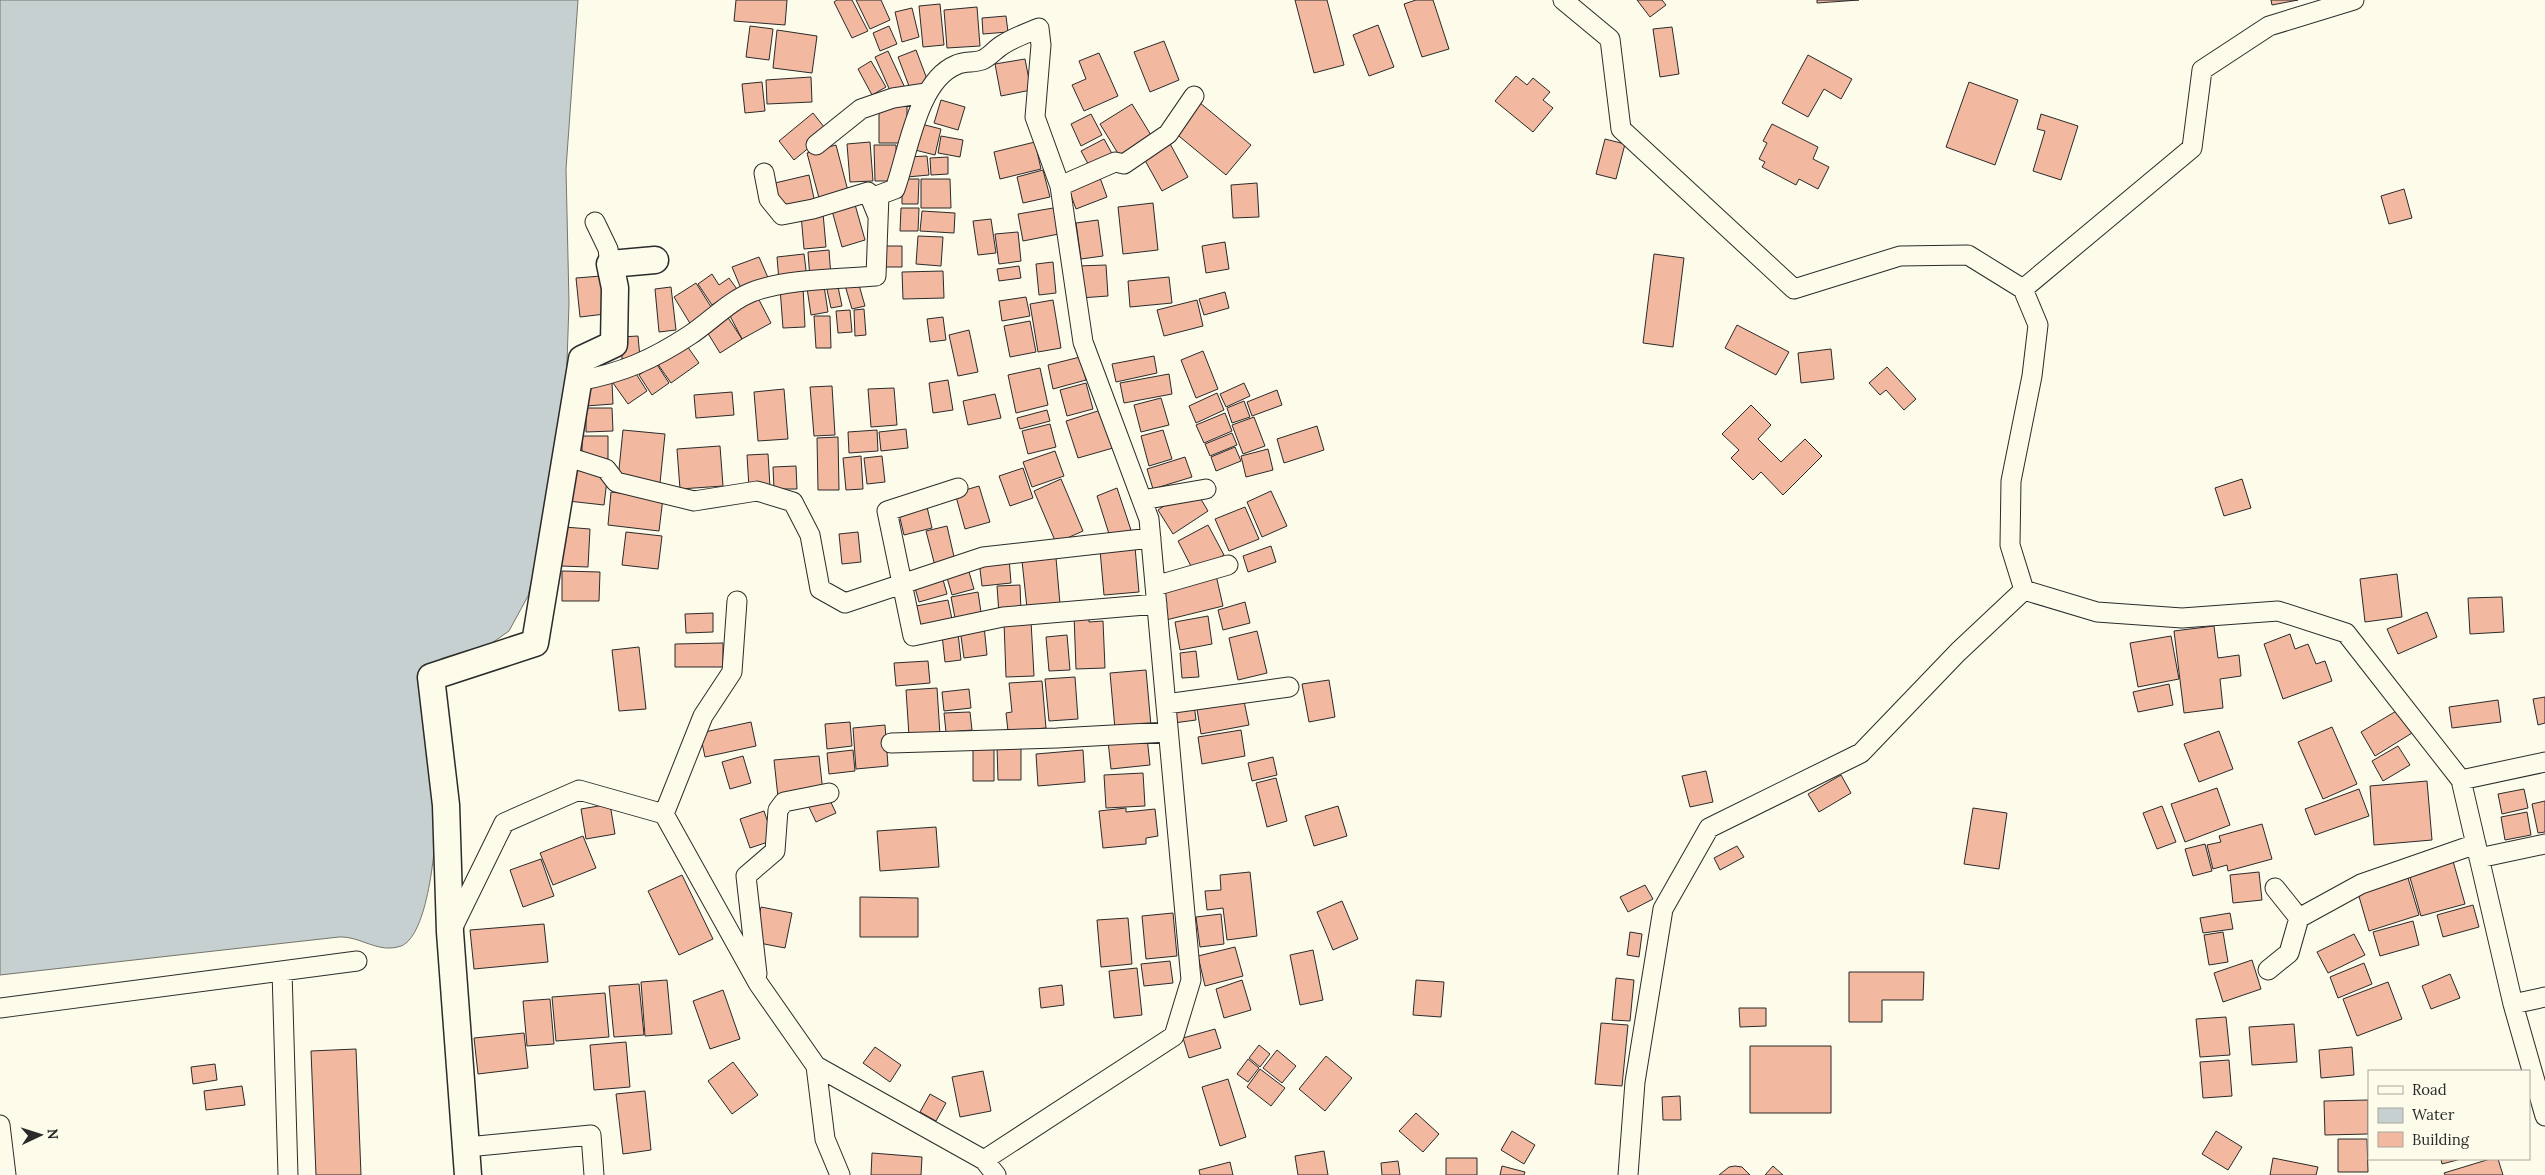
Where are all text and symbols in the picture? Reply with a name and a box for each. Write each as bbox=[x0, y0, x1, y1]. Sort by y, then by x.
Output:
legend bbox=[2368, 1070, 2530, 1160]
text: Road bbox=[2412, 1080, 2447, 1099]
text: Water bbox=[2412, 1105, 2455, 1124]
north arrow bbox=[15, 1110, 65, 1160]
text: N bbox=[44, 1128, 62, 1140]
text: Building bbox=[2412, 1130, 2470, 1149]

